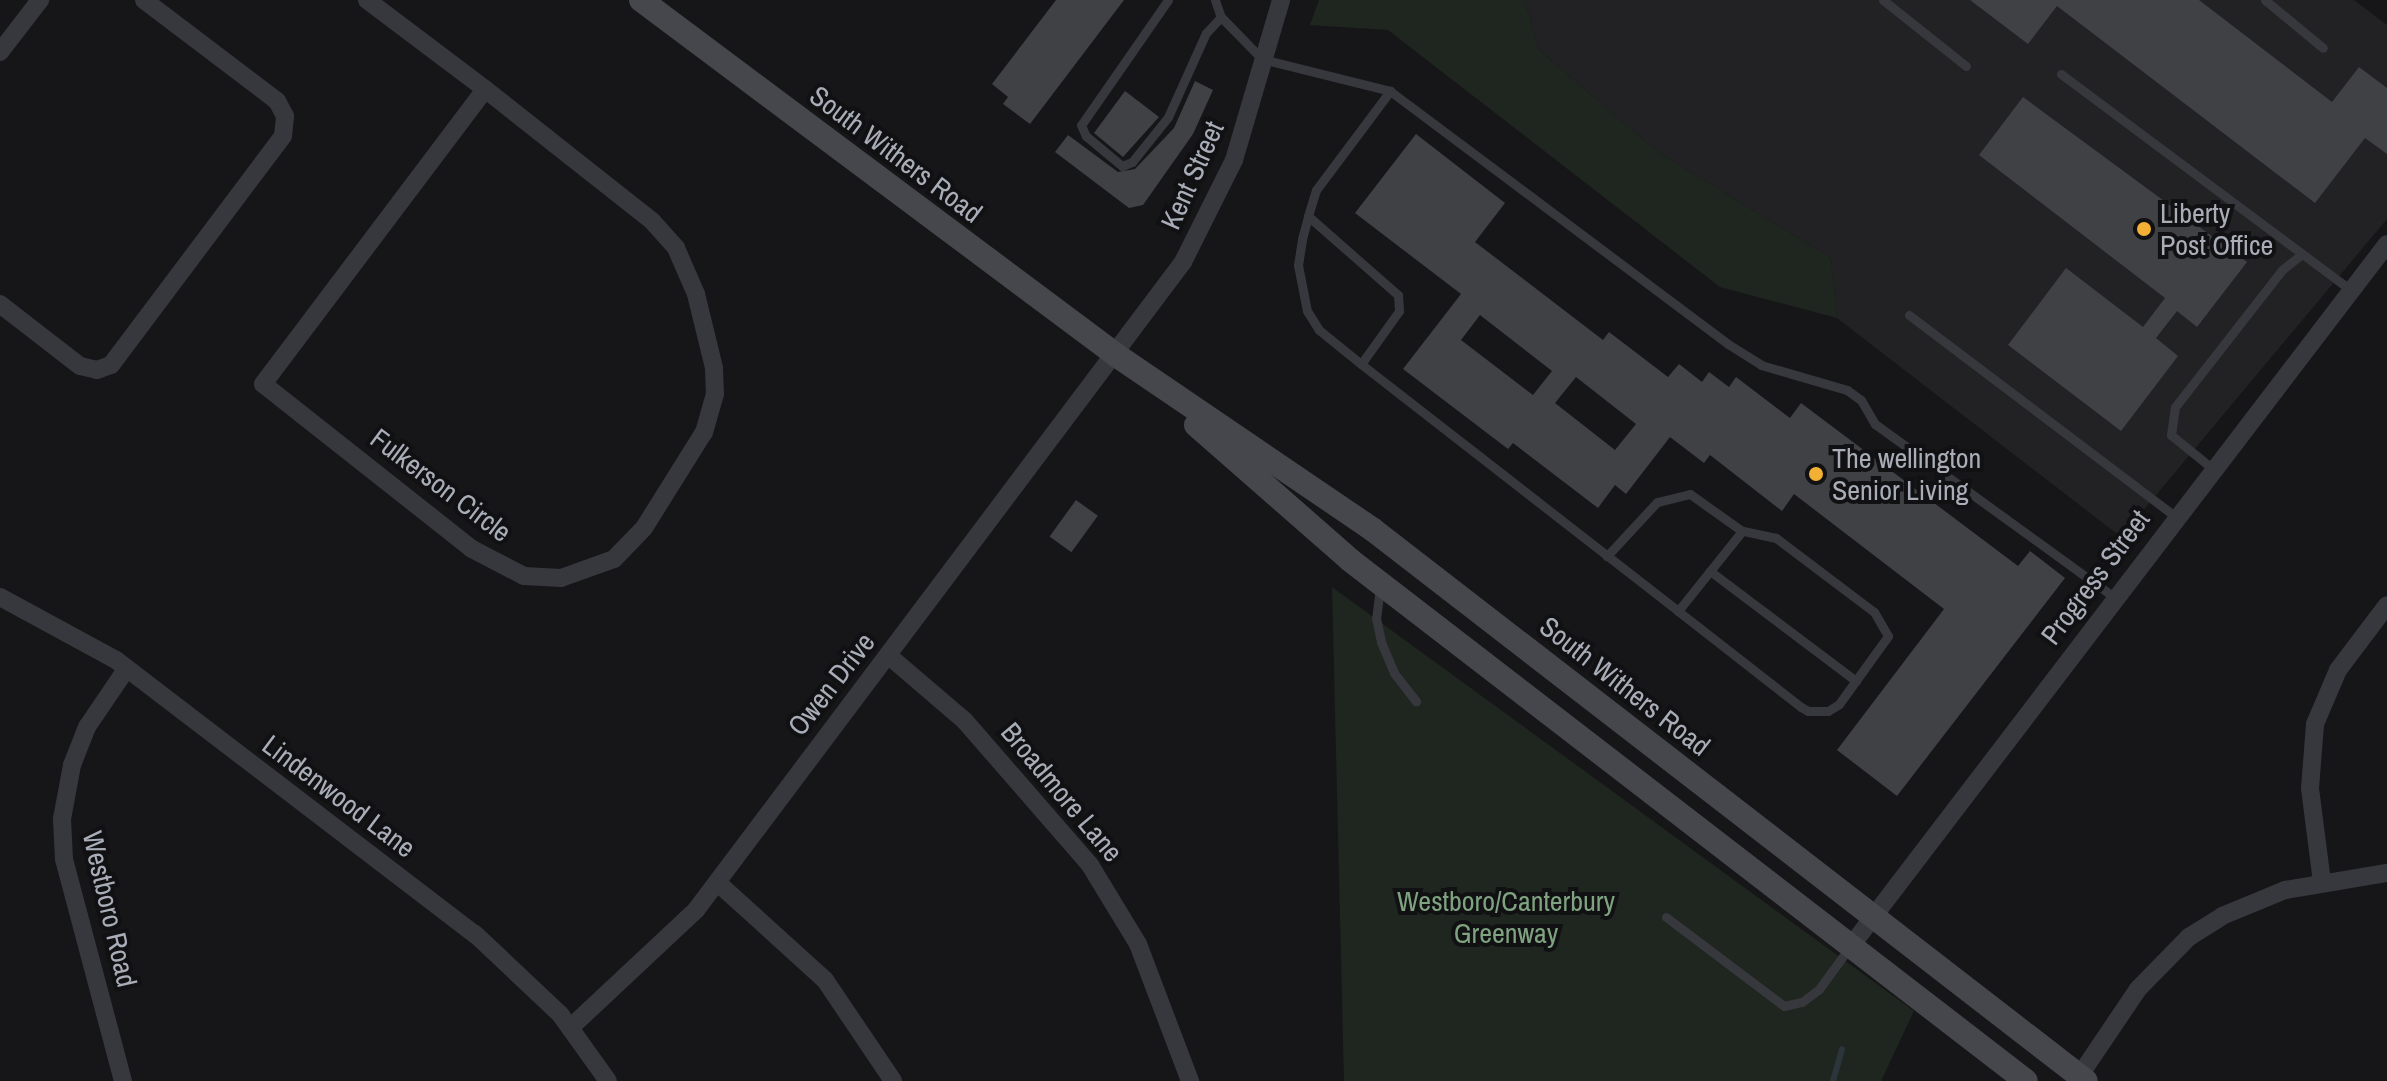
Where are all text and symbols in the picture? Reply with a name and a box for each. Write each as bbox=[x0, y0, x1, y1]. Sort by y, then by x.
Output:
street label: South Withers Road bbox=[803, 78, 989, 230]
street label: Kent Street bbox=[1153, 116, 1231, 234]
place label: Liberty Post Office bbox=[2160, 196, 2273, 262]
marker: Liberty Post Office bbox=[2135, 220, 2153, 238]
street label: Fulkerson Circle bbox=[364, 421, 518, 549]
place label: The wellington Senior Living bbox=[1832, 441, 1981, 507]
marker: The wellington Senior Living bbox=[1807, 465, 1825, 483]
street label: Progress Street bbox=[2034, 503, 2156, 651]
street label: South Withers Road bbox=[1533, 609, 1717, 763]
street label: Owen Drive bbox=[780, 626, 882, 742]
street label: Broadmore Lane bbox=[994, 716, 1130, 868]
street label: Lindenwood Lane bbox=[256, 728, 422, 864]
street label: Westboro Road bbox=[76, 828, 144, 990]
park label: Westboro/Canterbury Greenway bbox=[1397, 884, 1615, 950]

